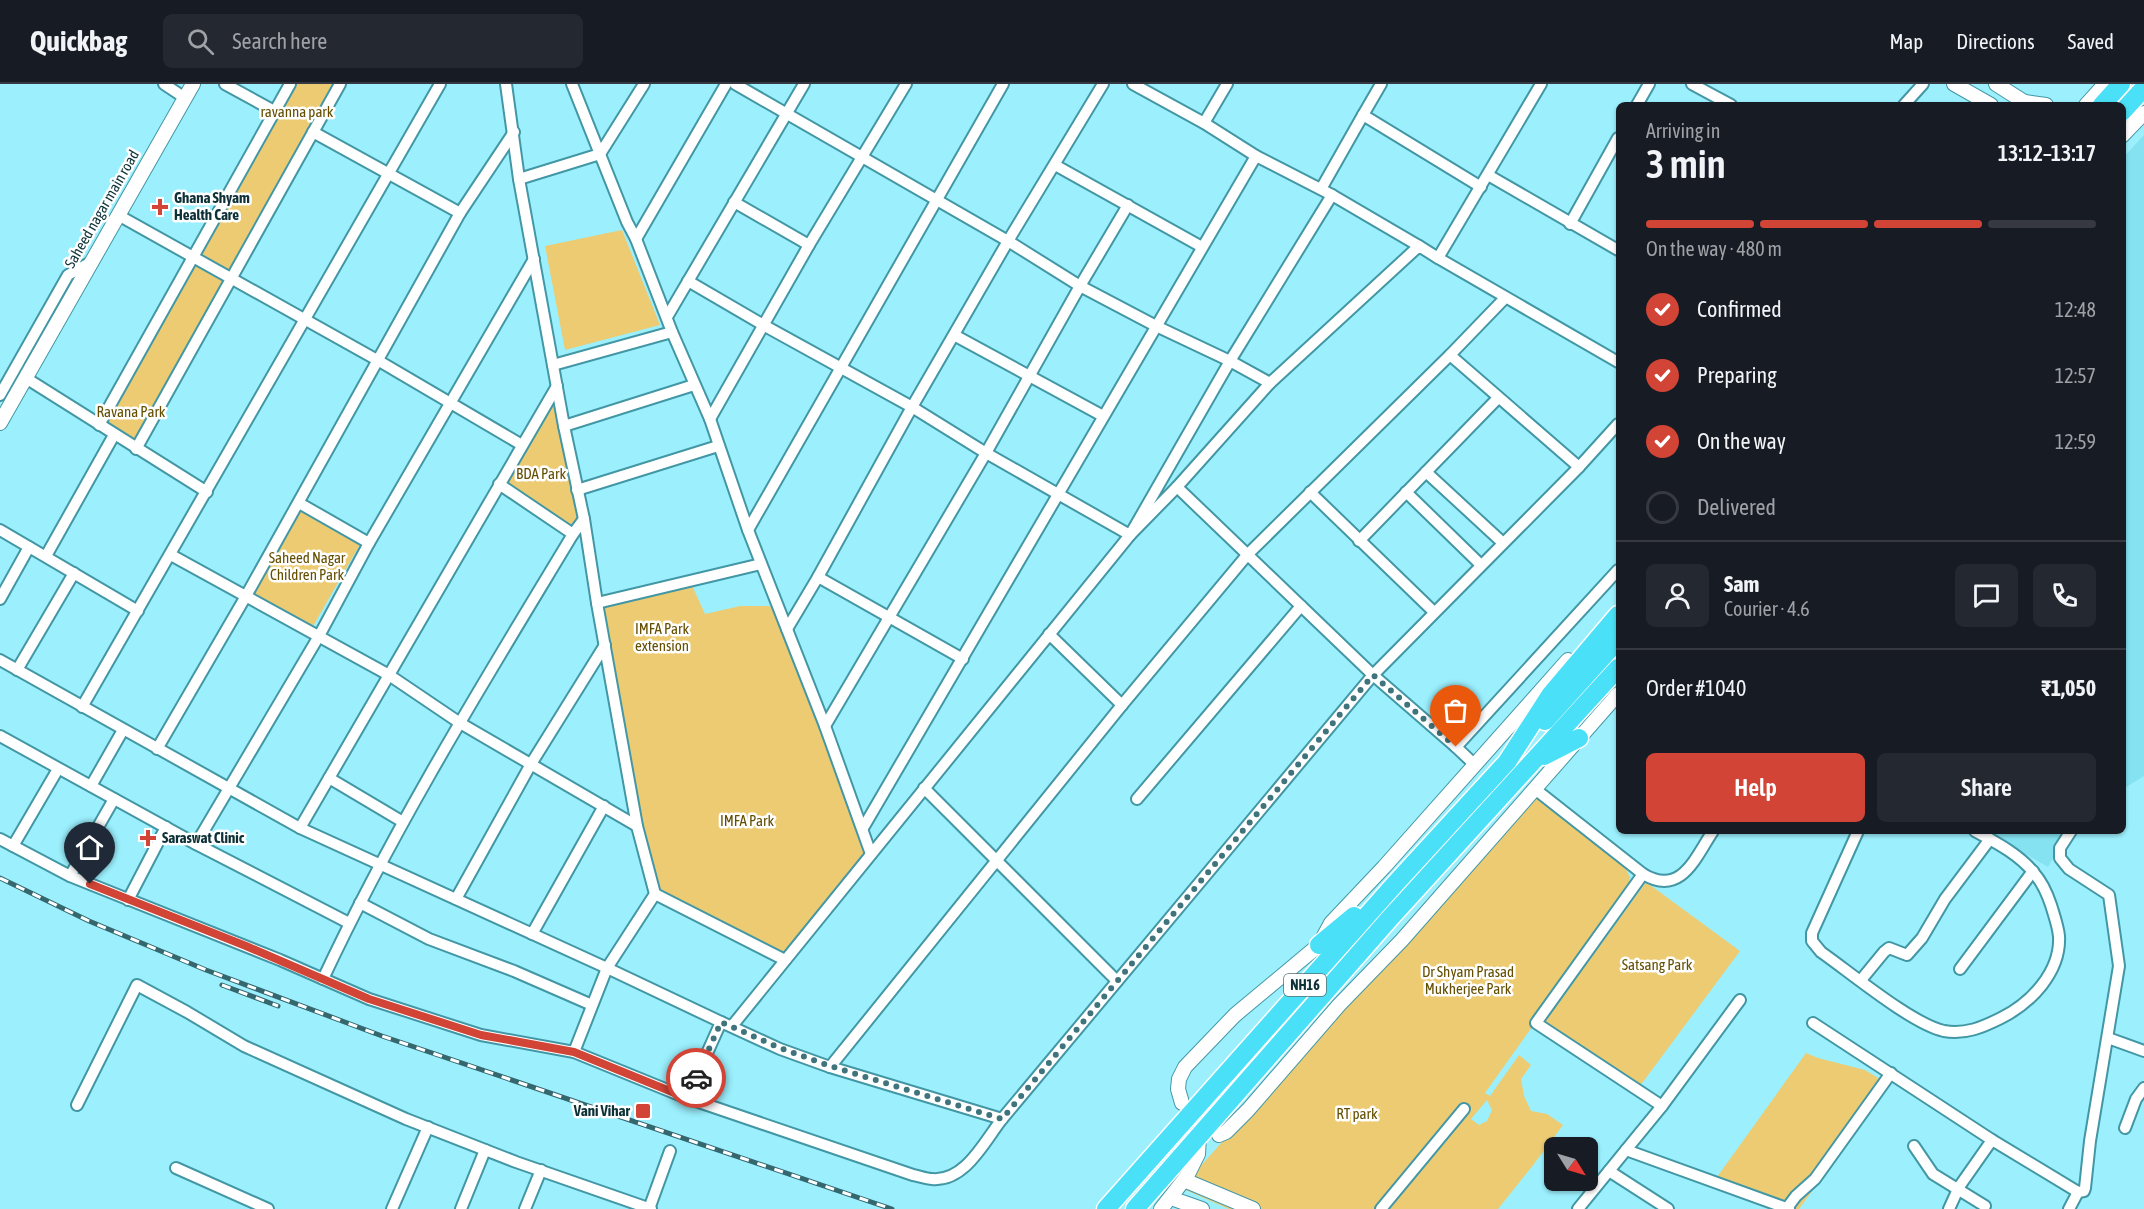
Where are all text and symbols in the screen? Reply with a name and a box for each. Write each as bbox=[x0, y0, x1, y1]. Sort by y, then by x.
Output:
search box bbox=[163, 14, 583, 68]
text: Quickbag bbox=[30, 25, 127, 57]
icon: search bbox=[184, 25, 217, 58]
text: Search here bbox=[232, 28, 327, 54]
text: Map bbox=[1889, 29, 1923, 53]
text: Directions bbox=[1956, 29, 2035, 53]
text: Saved bbox=[2068, 29, 2114, 53]
park label: ravanna park bbox=[261, 103, 334, 120]
text: Arriving in bbox=[1646, 119, 1720, 142]
text: 13:12–13:17 bbox=[1998, 140, 2096, 166]
text: 3 min bbox=[1646, 142, 1726, 186]
street label: Saheed nagar main road bbox=[61, 147, 142, 271]
place label: Ghana Shyam Health Care bbox=[174, 189, 250, 223]
marker: Ghana Shyam Health Care bbox=[151, 198, 169, 216]
text: On the way · 480 m bbox=[1646, 237, 1782, 260]
icon: check bbox=[1646, 293, 1679, 326]
text: Confirmed bbox=[1697, 296, 1782, 322]
text: 12:48 bbox=[2055, 298, 2096, 321]
icon: check bbox=[1646, 359, 1679, 392]
text: Preparing bbox=[1697, 362, 1777, 388]
text: 12:57 bbox=[2055, 364, 2096, 387]
park label: Ravana Park bbox=[97, 403, 166, 420]
icon: check bbox=[1646, 425, 1679, 458]
text: On the way bbox=[1697, 428, 1786, 454]
text: 12:59 bbox=[2055, 430, 2096, 453]
park label: BDA Park bbox=[516, 465, 566, 482]
text: Delivered bbox=[1697, 494, 1776, 520]
park label: Saheed Nagar Children Park bbox=[269, 549, 346, 583]
button: person bbox=[1646, 564, 1709, 627]
button: chat bbox=[1955, 564, 2018, 627]
button: phone bbox=[2033, 564, 2096, 627]
text: Sam bbox=[1724, 571, 1759, 597]
text: Courier · 4.6 bbox=[1724, 597, 1810, 620]
park label: IMFA Park extension bbox=[635, 620, 689, 654]
text: Order #1040 bbox=[1646, 675, 1746, 701]
text: ₹1,050 bbox=[2041, 675, 2096, 701]
pin bbox=[1430, 685, 1481, 747]
icon: bag bbox=[1439, 694, 1472, 727]
button: Help bbox=[1646, 753, 1865, 822]
button: Share bbox=[1877, 753, 2096, 822]
park label: IMFA Park bbox=[720, 812, 774, 829]
pin bbox=[64, 822, 115, 884]
marker: Saraswat Clinic bbox=[139, 829, 157, 847]
place label: Saraswat Clinic bbox=[162, 829, 245, 846]
icon: home bbox=[73, 831, 106, 864]
park label: Satsang Park bbox=[1622, 956, 1693, 973]
park label: Dr Shyam Prasad Mukherjee Park bbox=[1422, 963, 1514, 997]
road number: NH16 bbox=[1284, 974, 1326, 996]
courier bbox=[666, 1048, 726, 1108]
icon: car bbox=[680, 1062, 713, 1095]
place label: Vani Vihar bbox=[573, 1102, 631, 1119]
marker: Vani Vihar bbox=[634, 1102, 652, 1120]
park label: RT park bbox=[1336, 1105, 1378, 1122]
north arrow bbox=[1544, 1137, 1598, 1191]
map controls bbox=[1544, 1137, 1598, 1191]

